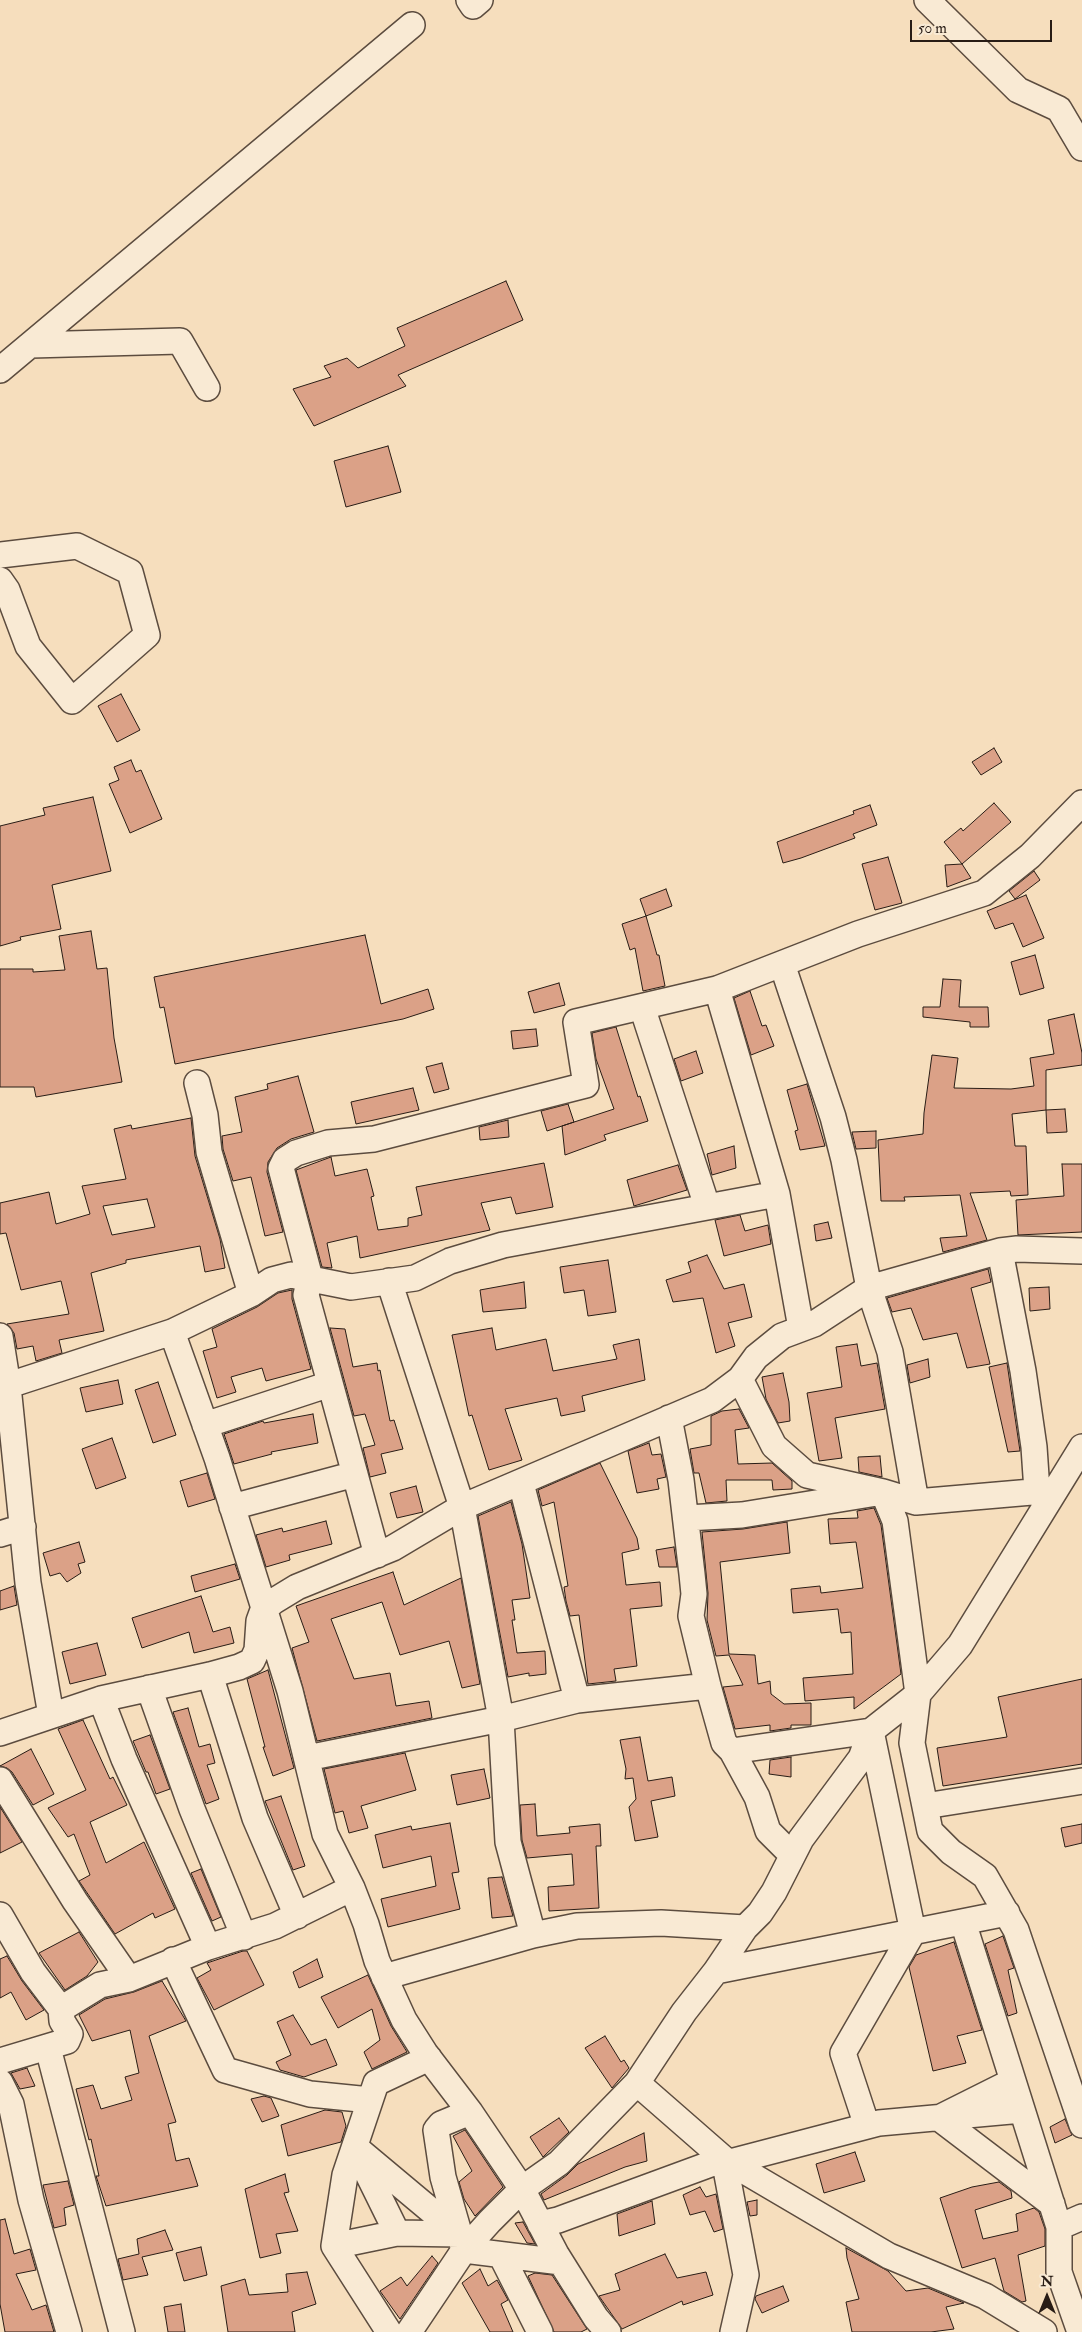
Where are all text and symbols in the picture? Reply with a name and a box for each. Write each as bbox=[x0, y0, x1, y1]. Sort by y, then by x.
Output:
scale bar bbox=[912, 10, 1054, 42]
text: 50 m bbox=[918, 19, 947, 38]
north arrow bbox=[1022, 2272, 1072, 2322]
text: N bbox=[1041, 2273, 1053, 2290]

